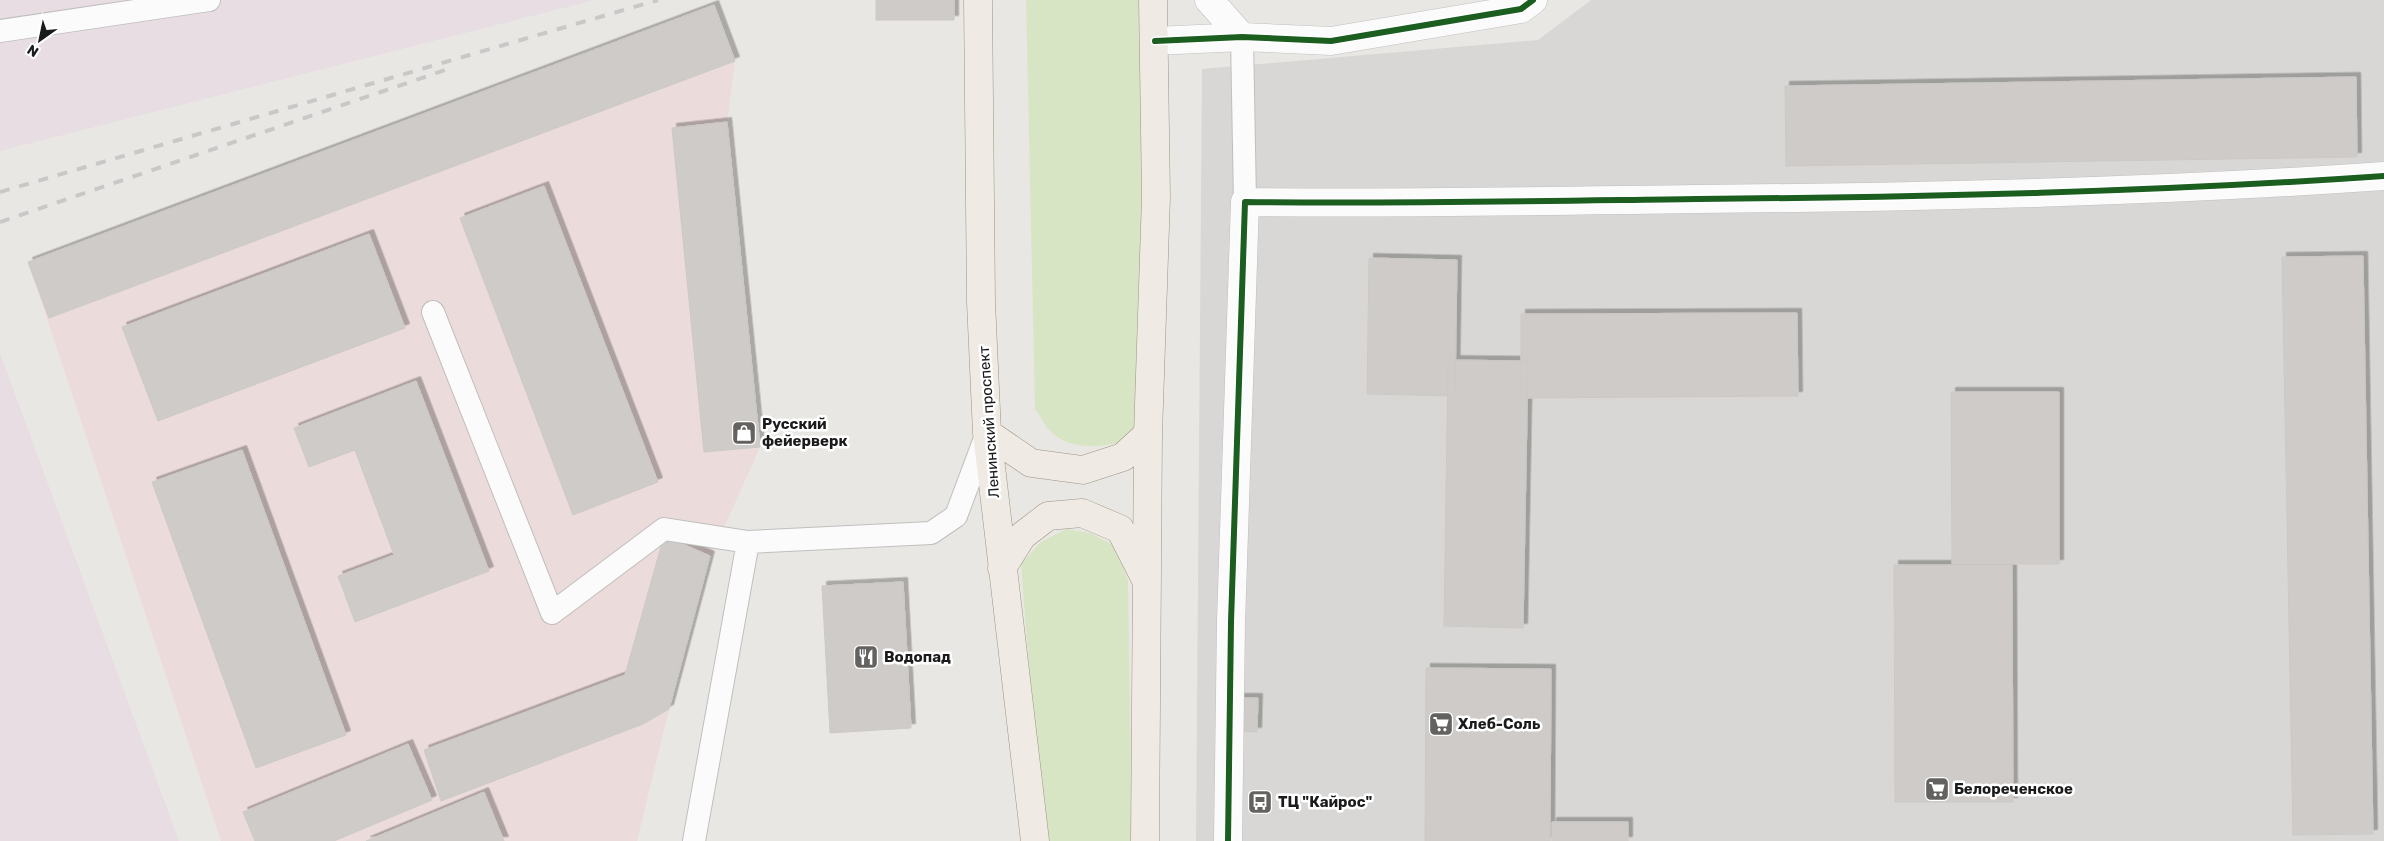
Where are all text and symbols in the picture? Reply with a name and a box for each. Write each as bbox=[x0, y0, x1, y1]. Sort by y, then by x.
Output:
north arrow bbox=[15, 15, 65, 65]
text: N bbox=[24, 41, 42, 60]
street label: Ленинский проспект bbox=[975, 345, 1003, 499]
place label: Русский фейерверк bbox=[762, 415, 848, 450]
shop icon: Русский фейерверк bbox=[731, 420, 757, 446]
restaurant icon: Водопад bbox=[853, 644, 879, 670]
place label: Водопад bbox=[884, 648, 951, 666]
supermarket icon: Хлеб-Соль bbox=[1428, 711, 1454, 737]
place label: Хлеб-Соль bbox=[1458, 715, 1541, 733]
supermarket icon: Белореченское bbox=[1924, 776, 1950, 802]
place label: Белореченское bbox=[1954, 780, 2073, 798]
bus stop icon: ТЦ "Кайрос" bbox=[1247, 789, 1273, 815]
place label: ТЦ "Кайрос" bbox=[1278, 793, 1373, 811]

